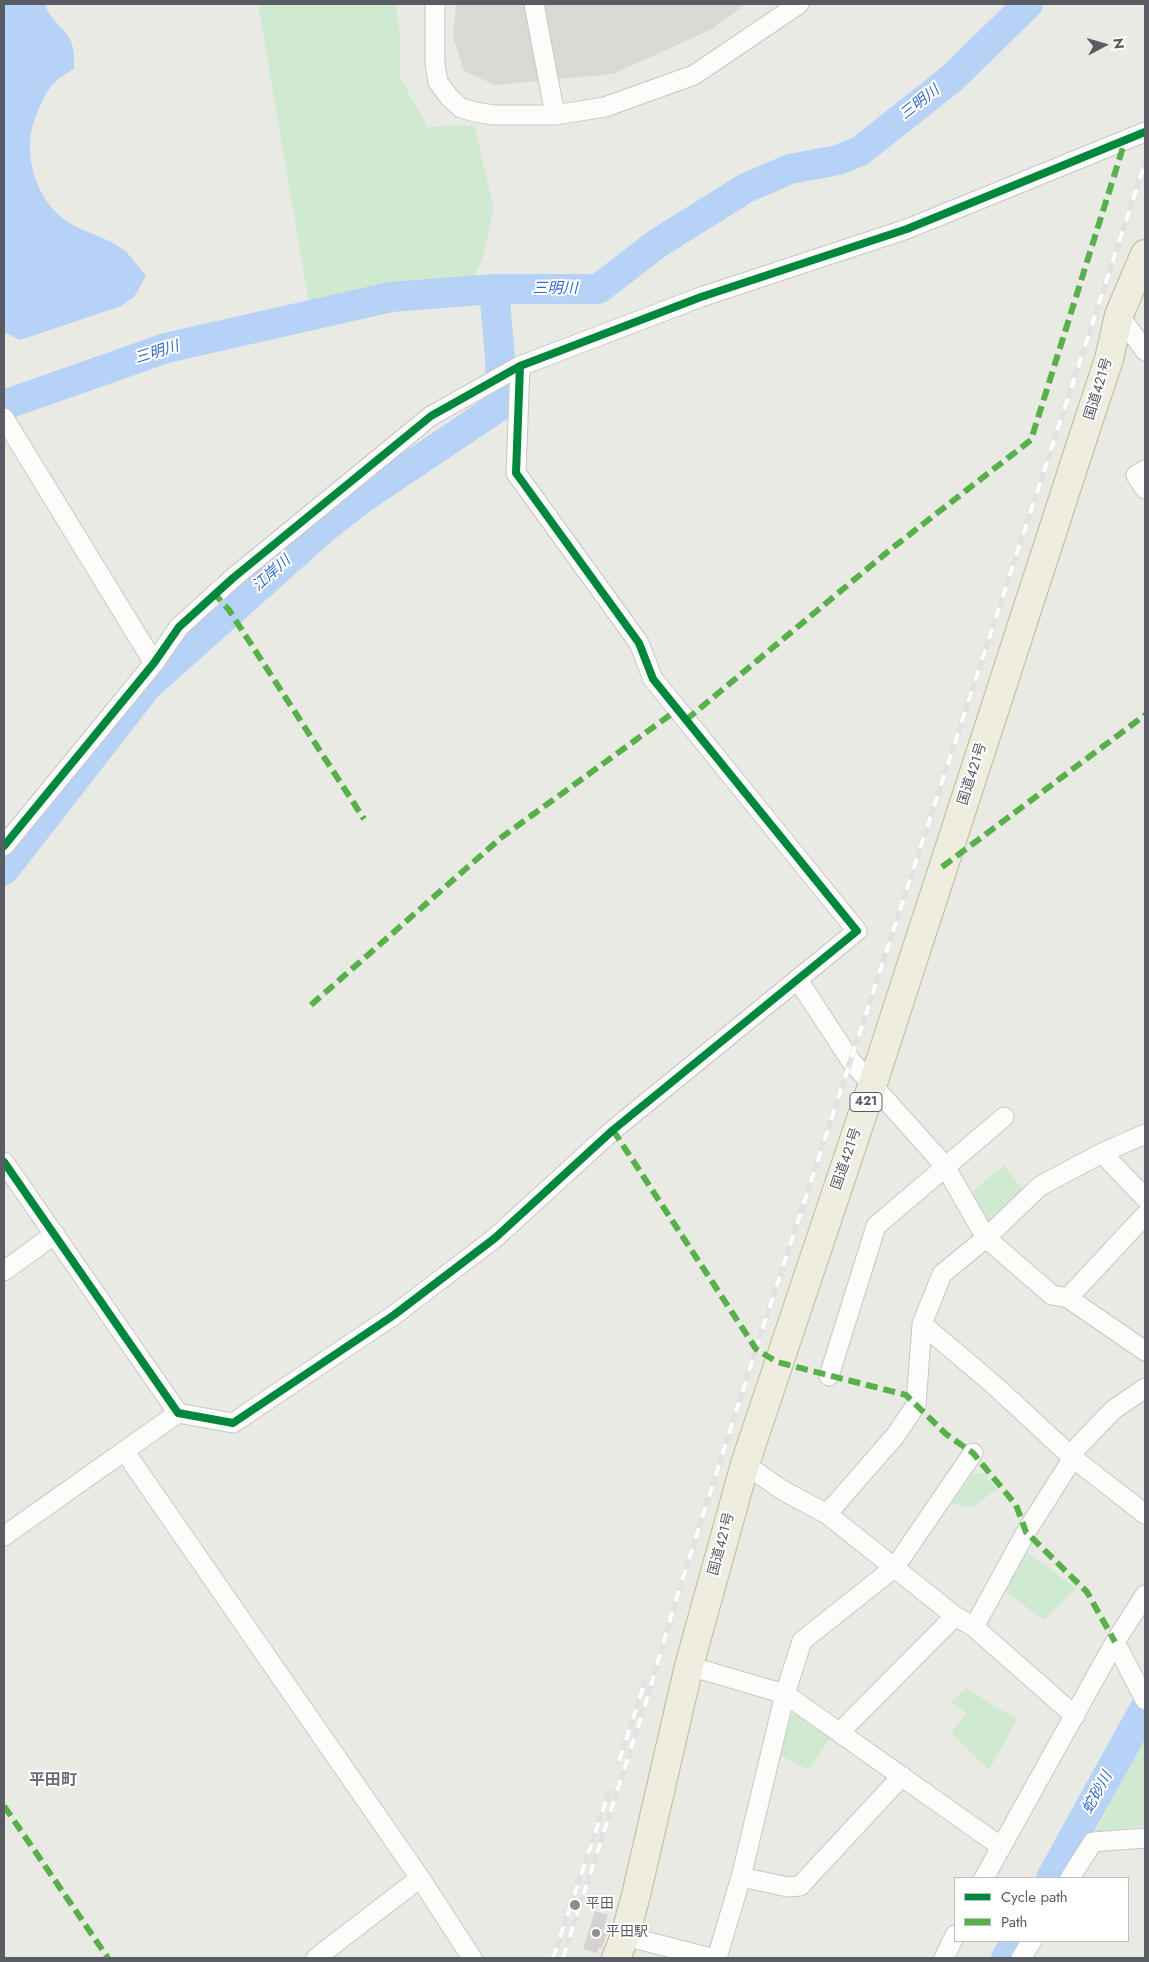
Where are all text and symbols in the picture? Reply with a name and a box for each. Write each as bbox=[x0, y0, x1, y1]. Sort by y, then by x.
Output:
north arrow bbox=[1079, 20, 1129, 70]
text: N bbox=[1108, 37, 1129, 50]
water label: 三明川 bbox=[897, 82, 943, 124]
water label: 三明川 bbox=[533, 280, 577, 298]
water label: 三明川 bbox=[133, 338, 181, 368]
street label: 国道421号 bbox=[1082, 356, 1116, 422]
water label: 江岸川 bbox=[249, 552, 295, 596]
street label: 国道421号 bbox=[955, 741, 991, 807]
road number: 421 bbox=[850, 1092, 882, 1112]
street label: 国道421号 bbox=[829, 1126, 865, 1192]
street label: 国道421号 bbox=[706, 1511, 738, 1577]
water label: 蛇砂川 bbox=[1079, 1769, 1117, 1817]
district label: 平田町 bbox=[29, 1771, 77, 1791]
legend bbox=[954, 1877, 1129, 1942]
text: Cycle path bbox=[1001, 1886, 1068, 1908]
place label: 平田 bbox=[586, 1897, 614, 1913]
marker: 平田 bbox=[568, 1898, 582, 1912]
text: Path bbox=[1001, 1911, 1027, 1933]
place label: 平田駅 bbox=[606, 1925, 648, 1941]
marker: 平田駅 bbox=[590, 1927, 602, 1939]

